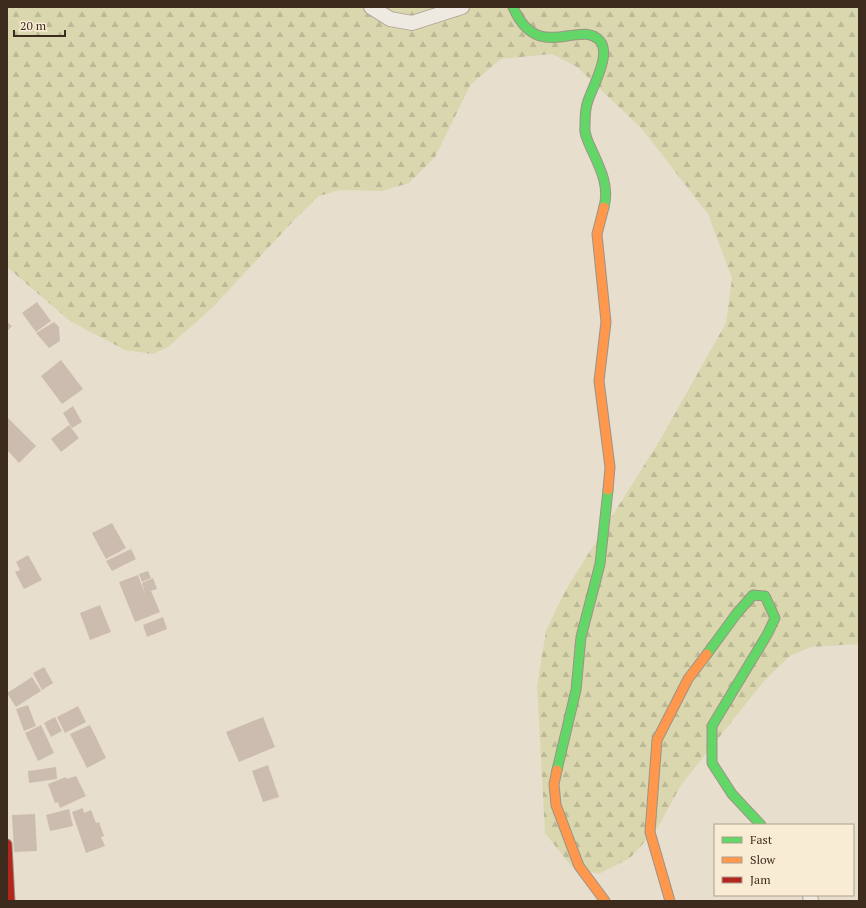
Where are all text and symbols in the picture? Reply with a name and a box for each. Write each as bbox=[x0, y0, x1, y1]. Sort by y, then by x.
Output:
scale bar bbox=[14, 12, 65, 38]
text: 20 m bbox=[20, 18, 47, 33]
legend bbox=[714, 824, 854, 896]
text: Fast bbox=[750, 832, 773, 847]
text: Slow bbox=[750, 852, 776, 867]
text: Jam bbox=[750, 872, 771, 887]

